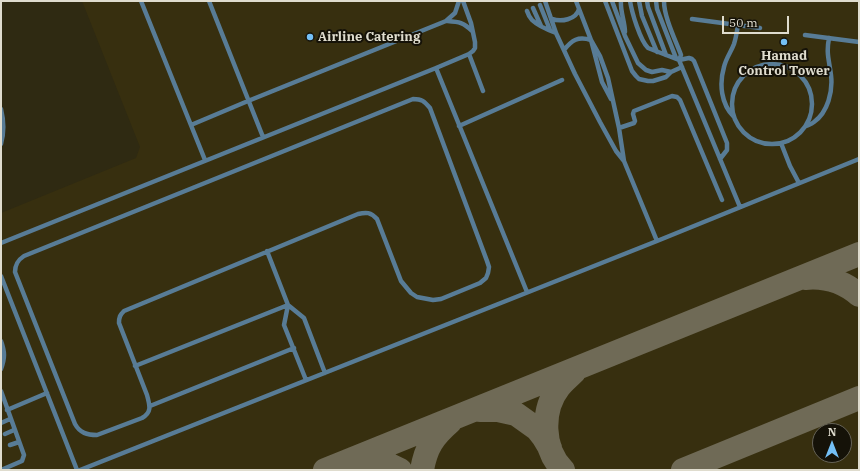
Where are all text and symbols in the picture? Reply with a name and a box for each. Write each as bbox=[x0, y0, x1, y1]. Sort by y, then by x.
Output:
scale bar bbox=[724, 8, 791, 34]
text: 50 m bbox=[729, 15, 758, 30]
place label: Airline Catering bbox=[318, 29, 420, 45]
marker: Airline Catering bbox=[305, 32, 315, 42]
marker: Hamad Control Tower bbox=[779, 37, 789, 47]
place label: Hamad Control Tower bbox=[738, 48, 830, 79]
north arrow bbox=[812, 423, 852, 463]
text: N bbox=[828, 425, 836, 439]

